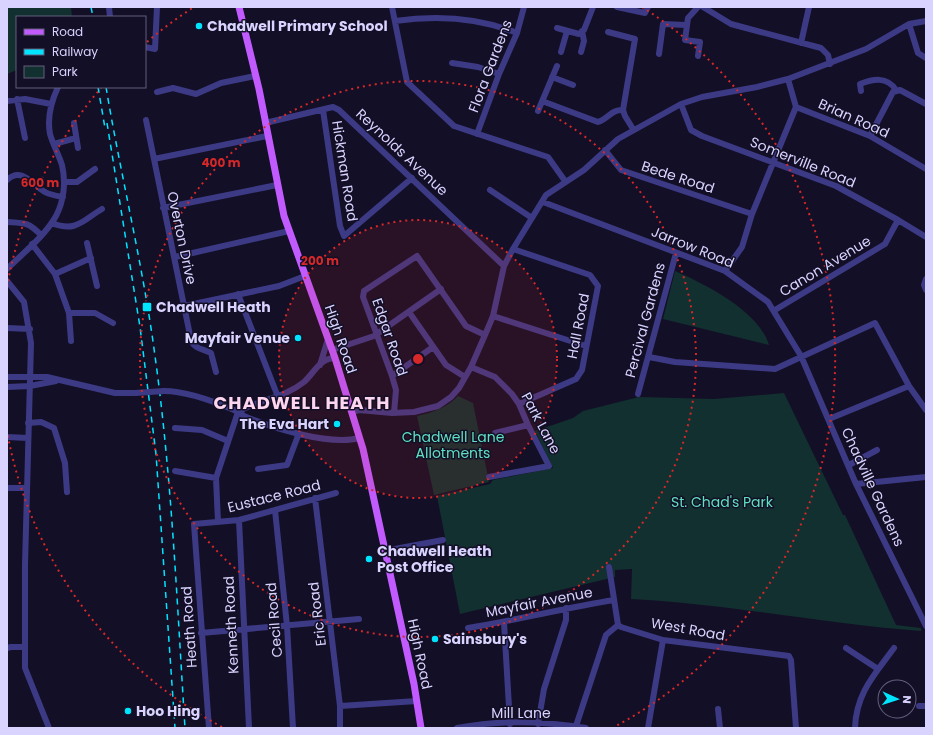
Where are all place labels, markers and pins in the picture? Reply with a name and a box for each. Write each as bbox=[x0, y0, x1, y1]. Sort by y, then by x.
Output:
place label: Chadwell Primary School bbox=[207, 16, 388, 36]
marker: Chadwell Primary School bbox=[194, 21, 204, 31]
place label: Chadwell Heath bbox=[156, 297, 271, 317]
marker: Chadwell Heath bbox=[141, 301, 153, 313]
place label: Mayfair Venue bbox=[185, 328, 290, 348]
marker: Mayfair Venue bbox=[293, 333, 303, 343]
centre of rings bbox=[411, 352, 425, 366]
place label: The Eva Hart bbox=[239, 414, 329, 434]
marker: The Eva Hart bbox=[332, 419, 342, 429]
place label: Chadwell Heath Post Office bbox=[377, 541, 492, 577]
marker: Chadwell Heath Post Office bbox=[364, 554, 374, 564]
place label: Sainsbury's bbox=[443, 629, 527, 649]
marker: Sainsbury's bbox=[430, 634, 440, 644]
place label: Hoo Hing bbox=[136, 701, 200, 721]
marker: Hoo Hing bbox=[123, 706, 133, 716]

